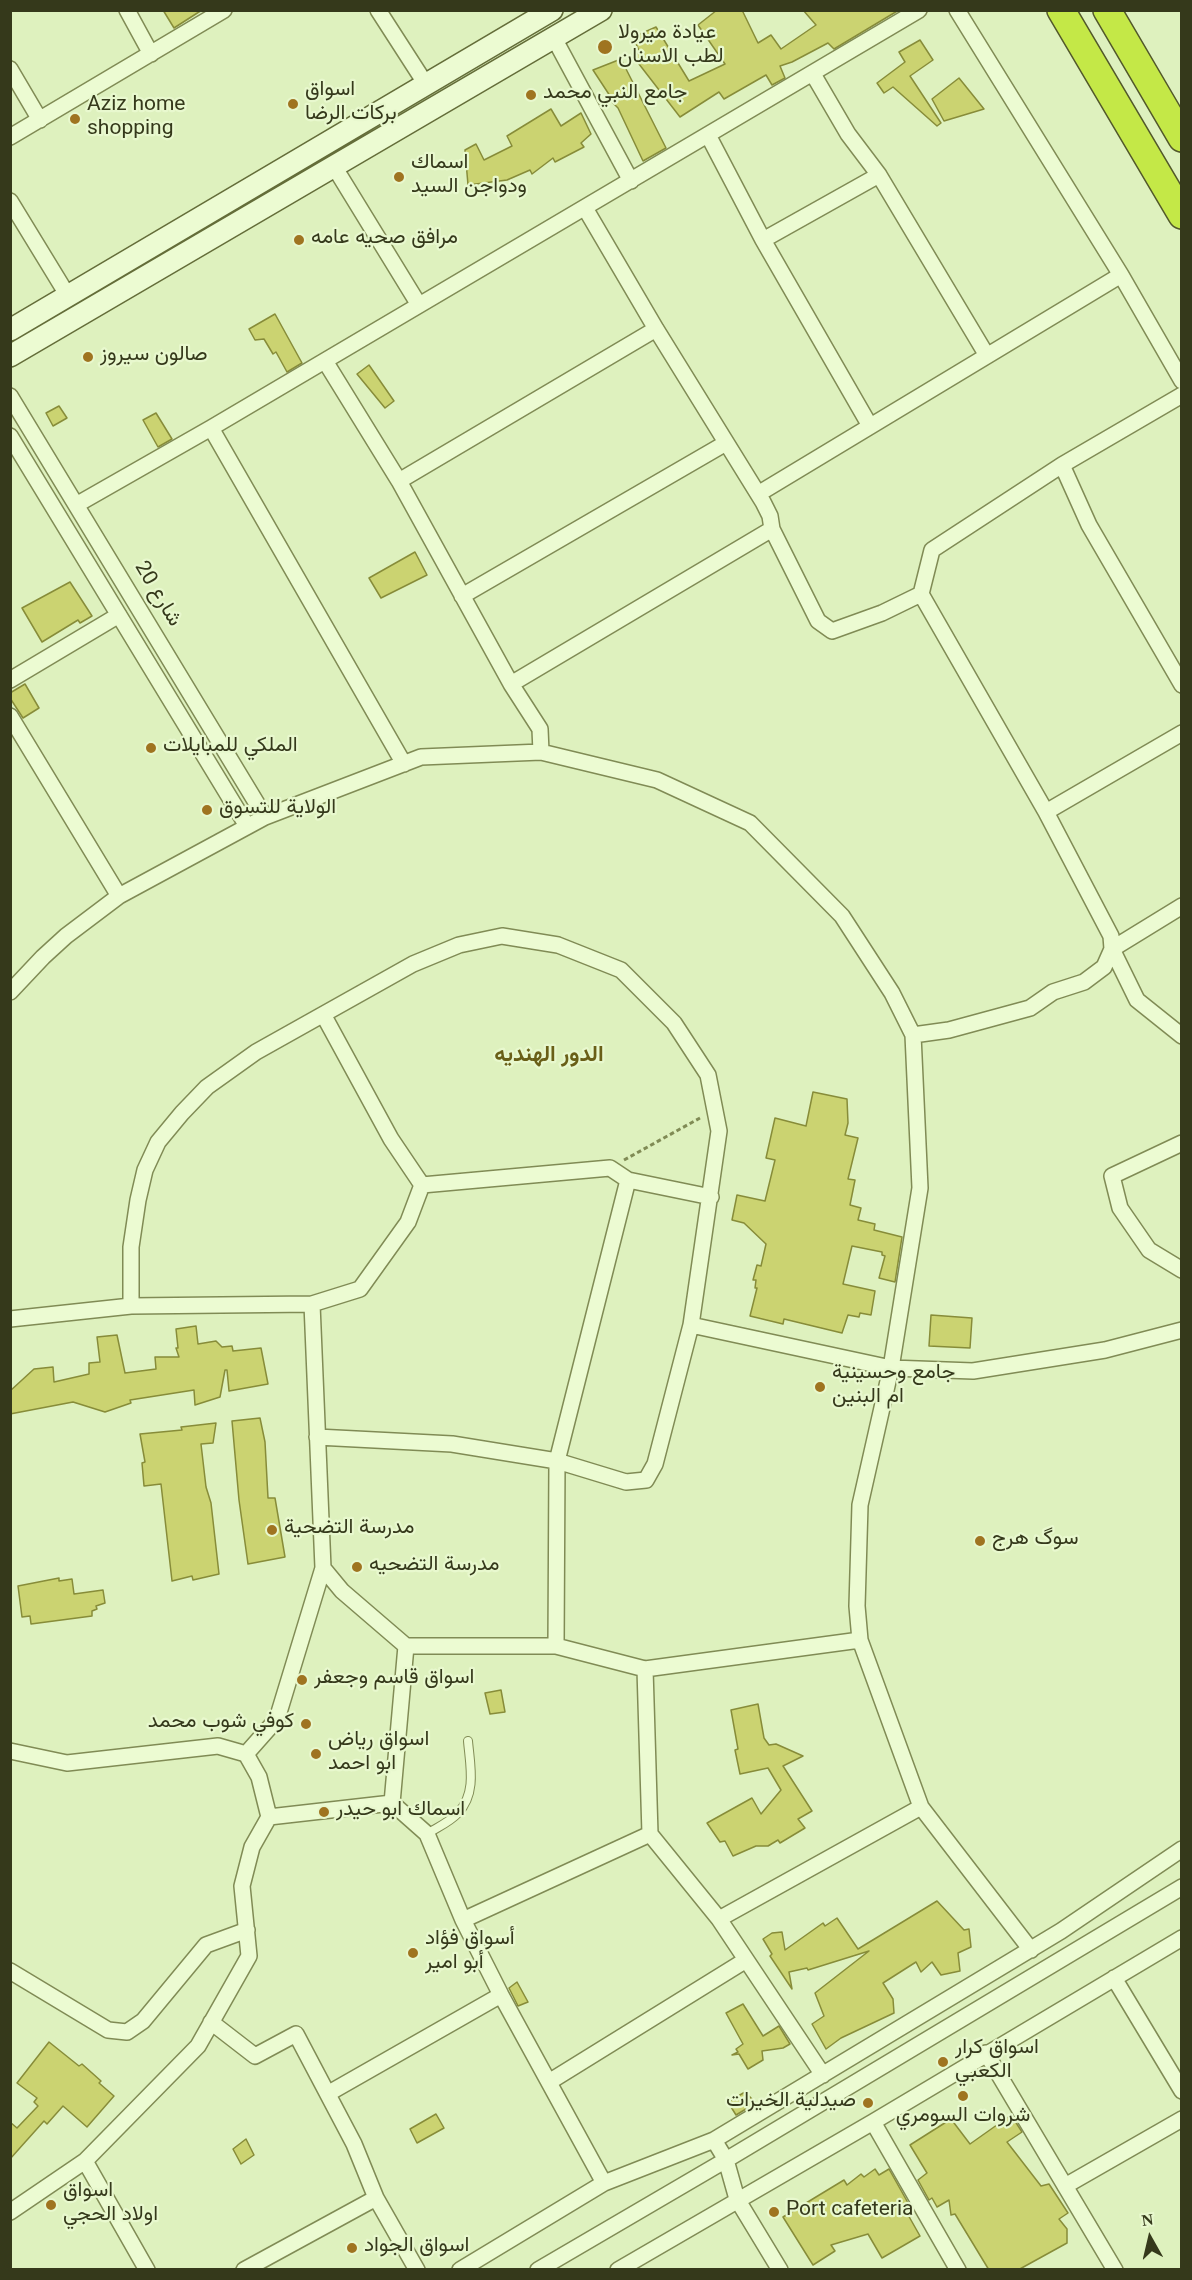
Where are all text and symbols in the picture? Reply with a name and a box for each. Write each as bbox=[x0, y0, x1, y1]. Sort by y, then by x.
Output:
place label: عيادة ميرولا لطب الاسنان bbox=[618, 22, 724, 72]
marker: عيادة ميرولا لطب الاسنان bbox=[596, 38, 614, 56]
place label: اسواق بركات الرضا bbox=[305, 79, 397, 129]
place label: جامع النبي محمد bbox=[543, 82, 687, 108]
marker: جامع النبي محمد bbox=[524, 88, 538, 102]
place label: Aziz home shopping bbox=[87, 94, 185, 144]
marker: اسواق بركات الرضا bbox=[286, 97, 300, 111]
marker: Aziz home shopping bbox=[68, 112, 82, 126]
place label: اسماك ودواجن السيد bbox=[411, 152, 527, 202]
marker: اسماك ودواجن السيد bbox=[392, 170, 406, 184]
place label: مرافق صحيه عامه bbox=[311, 227, 458, 253]
marker: مرافق صحيه عامه bbox=[292, 233, 306, 247]
place label: صالون سيروز bbox=[100, 344, 208, 370]
marker: صالون سيروز bbox=[81, 350, 95, 364]
street label: شارع 20 bbox=[127, 558, 185, 632]
place label: الملكي للمبايلات bbox=[163, 735, 298, 761]
marker: الملكي للمبايلات bbox=[144, 741, 158, 755]
place label: الولاية للتسوق bbox=[219, 797, 336, 823]
marker: الولاية للتسوق bbox=[200, 803, 214, 817]
district label: الدور الهنديه bbox=[494, 1045, 604, 1071]
place label: جامع وحسينية ام البنين bbox=[832, 1362, 955, 1412]
marker: جامع وحسينية ام البنين bbox=[813, 1380, 827, 1394]
place label: مدرسة التضحية bbox=[284, 1517, 414, 1543]
marker: مدرسة التضحية bbox=[265, 1523, 279, 1537]
place label: سوگ هرج bbox=[992, 1528, 1079, 1554]
marker: سوگ هرج bbox=[973, 1534, 987, 1548]
place label: مدرسة التضحيه bbox=[369, 1554, 499, 1580]
marker: مدرسة التضحيه bbox=[350, 1560, 364, 1574]
place label: اسواق قاسم وجعفر bbox=[314, 1667, 474, 1693]
marker: اسواق قاسم وجعفر bbox=[295, 1673, 309, 1687]
place label: كوفي شوب محمد bbox=[148, 1711, 294, 1737]
marker: كوفي شوب محمد bbox=[299, 1717, 313, 1731]
place label: اسواق رياض ابو احمد bbox=[328, 1729, 429, 1779]
marker: اسواق رياض ابو احمد bbox=[309, 1747, 323, 1761]
place label: اسماك ابو حيدر bbox=[336, 1799, 465, 1825]
marker: اسماك ابو حيدر bbox=[317, 1805, 331, 1819]
place label: أسواق فؤاد أبو امير bbox=[425, 1928, 515, 1978]
marker: أسواق فؤاد أبو امير bbox=[406, 1946, 420, 1960]
place label: اسواق كرار الكعبي bbox=[955, 2037, 1039, 2087]
marker: اسواق كرار الكعبي bbox=[936, 2055, 950, 2069]
marker: شروات السومري bbox=[956, 2089, 970, 2103]
place label: صيدلية الخيرات bbox=[726, 2090, 856, 2116]
marker: صيدلية الخيرات bbox=[861, 2096, 875, 2110]
place label: شروات السومري bbox=[896, 2105, 1030, 2131]
place label: اسواق اولاد الحجي bbox=[63, 2180, 158, 2230]
marker: اسواق اولاد الحجي bbox=[44, 2198, 58, 2212]
place label: Port cafeteria bbox=[786, 2199, 913, 2225]
marker: Port cafeteria bbox=[767, 2205, 781, 2219]
north arrow bbox=[1120, 2208, 1180, 2268]
text: N bbox=[1141, 2210, 1154, 2229]
place label: اسواق الجواد bbox=[364, 2235, 469, 2261]
marker: اسواق الجواد bbox=[345, 2241, 359, 2255]

